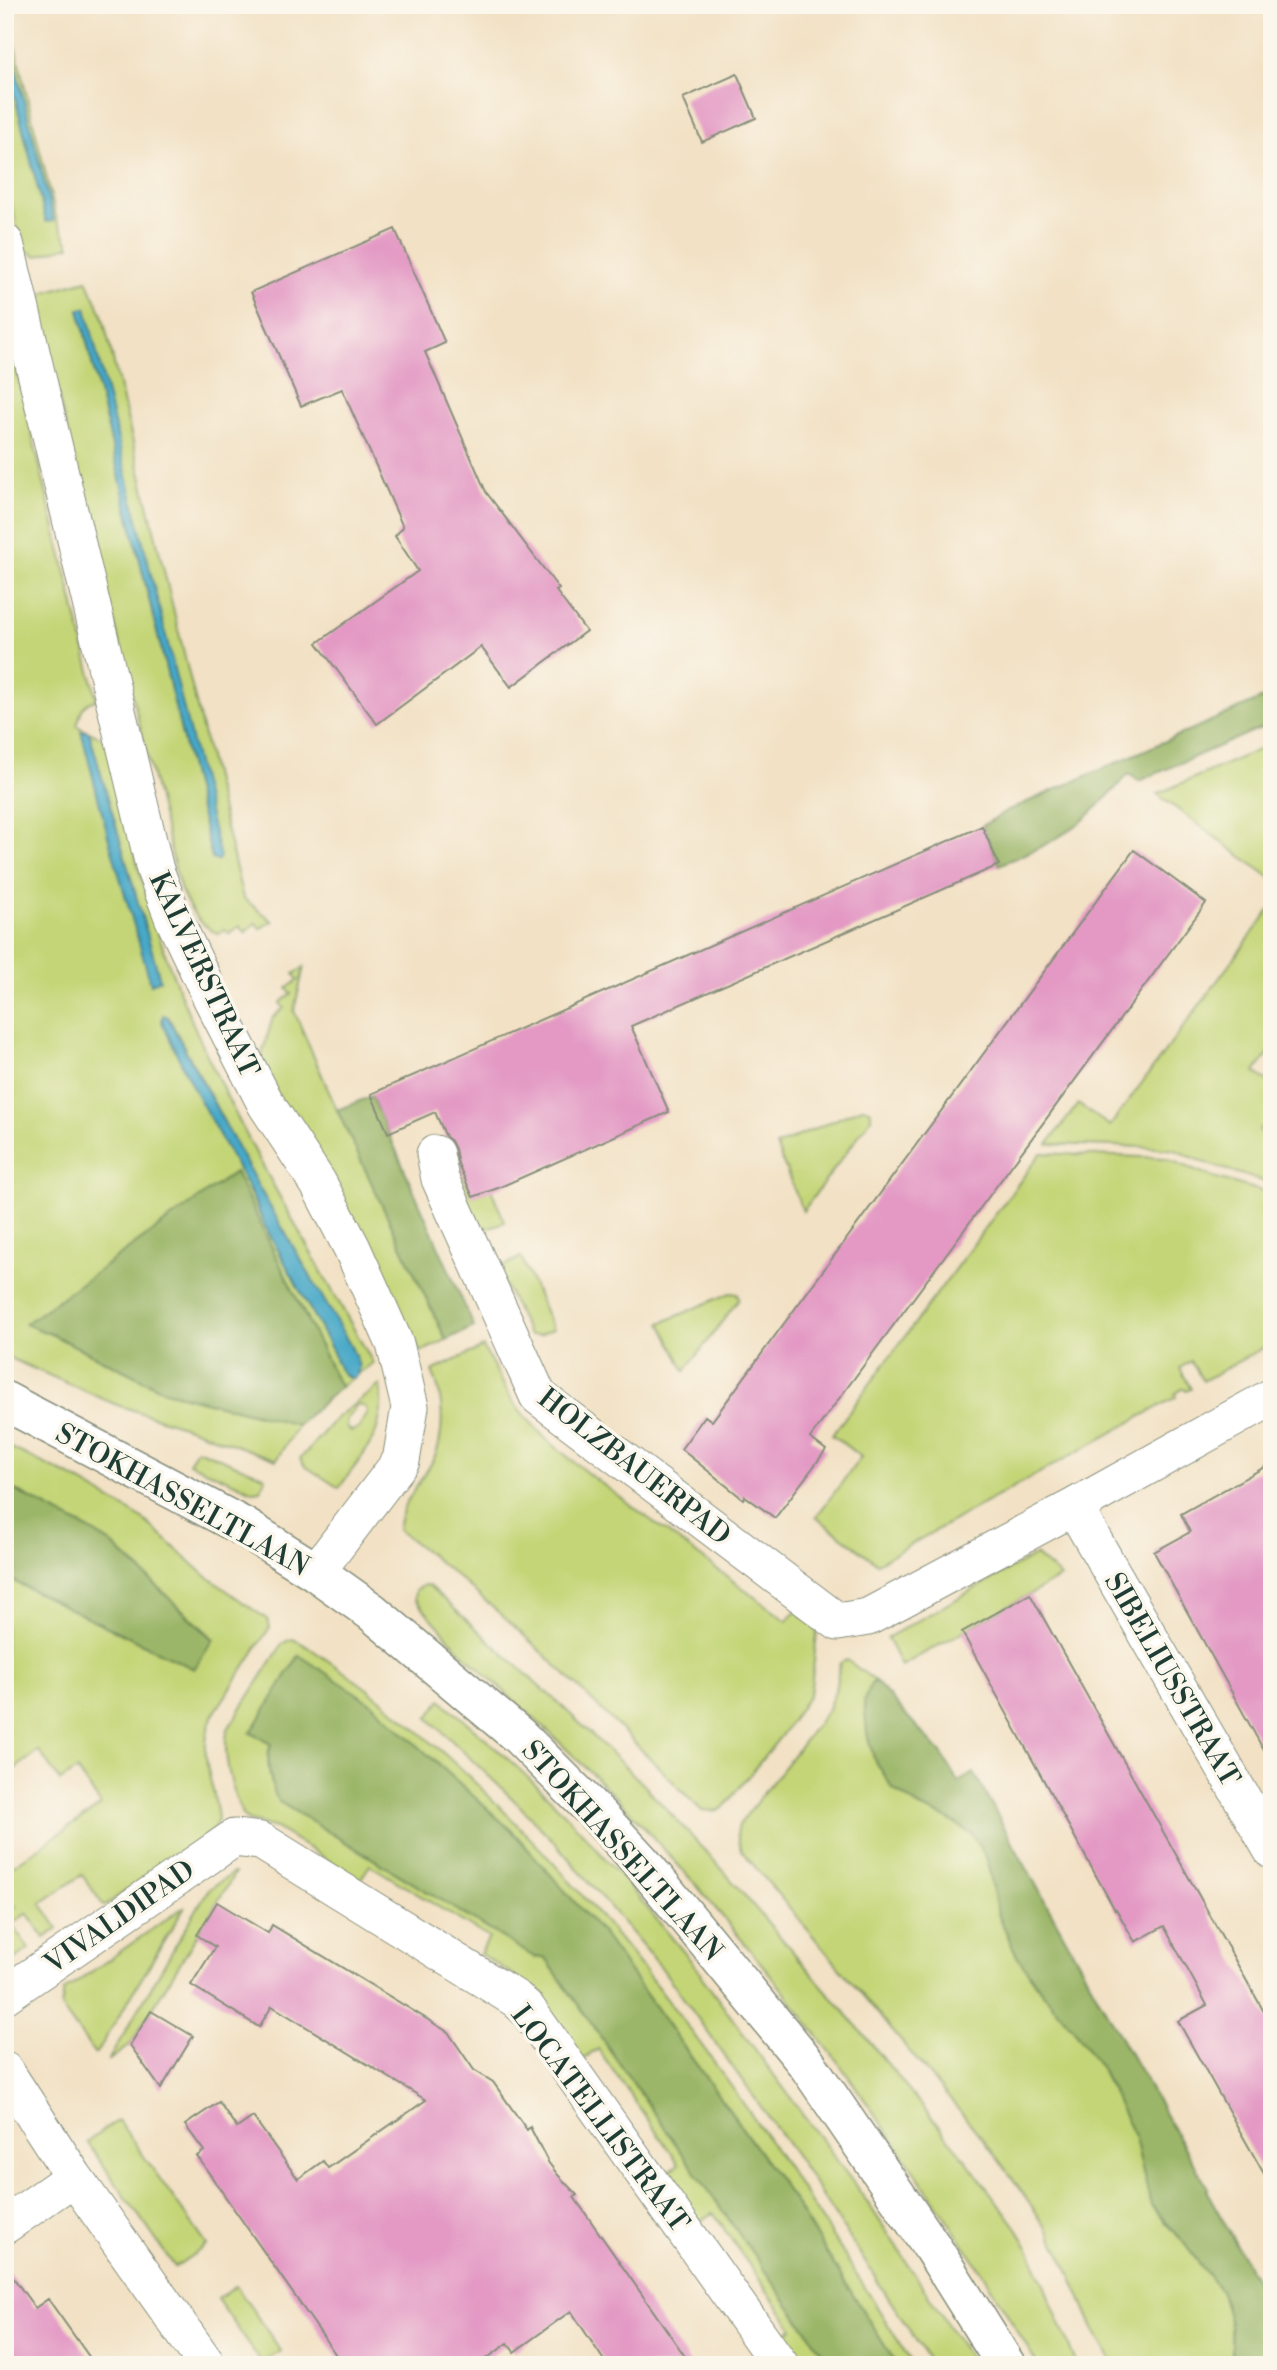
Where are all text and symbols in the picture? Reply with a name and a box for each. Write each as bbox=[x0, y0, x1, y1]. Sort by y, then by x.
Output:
street label: KALVERSTRAAT bbox=[141, 866, 267, 1083]
street label: HOLZBAUERPAD bbox=[531, 1381, 738, 1553]
street label: STOKHASSELTLAAN bbox=[49, 1416, 315, 1585]
street label: SIBELIUSSTRAAT bbox=[1096, 1567, 1247, 1793]
street label: STOKHASSELTLAAN bbox=[514, 1734, 730, 1969]
street label: VIVALDIPAD bbox=[37, 1853, 202, 1982]
street label: LOCATELLISTRAAT bbox=[503, 1999, 697, 2239]

